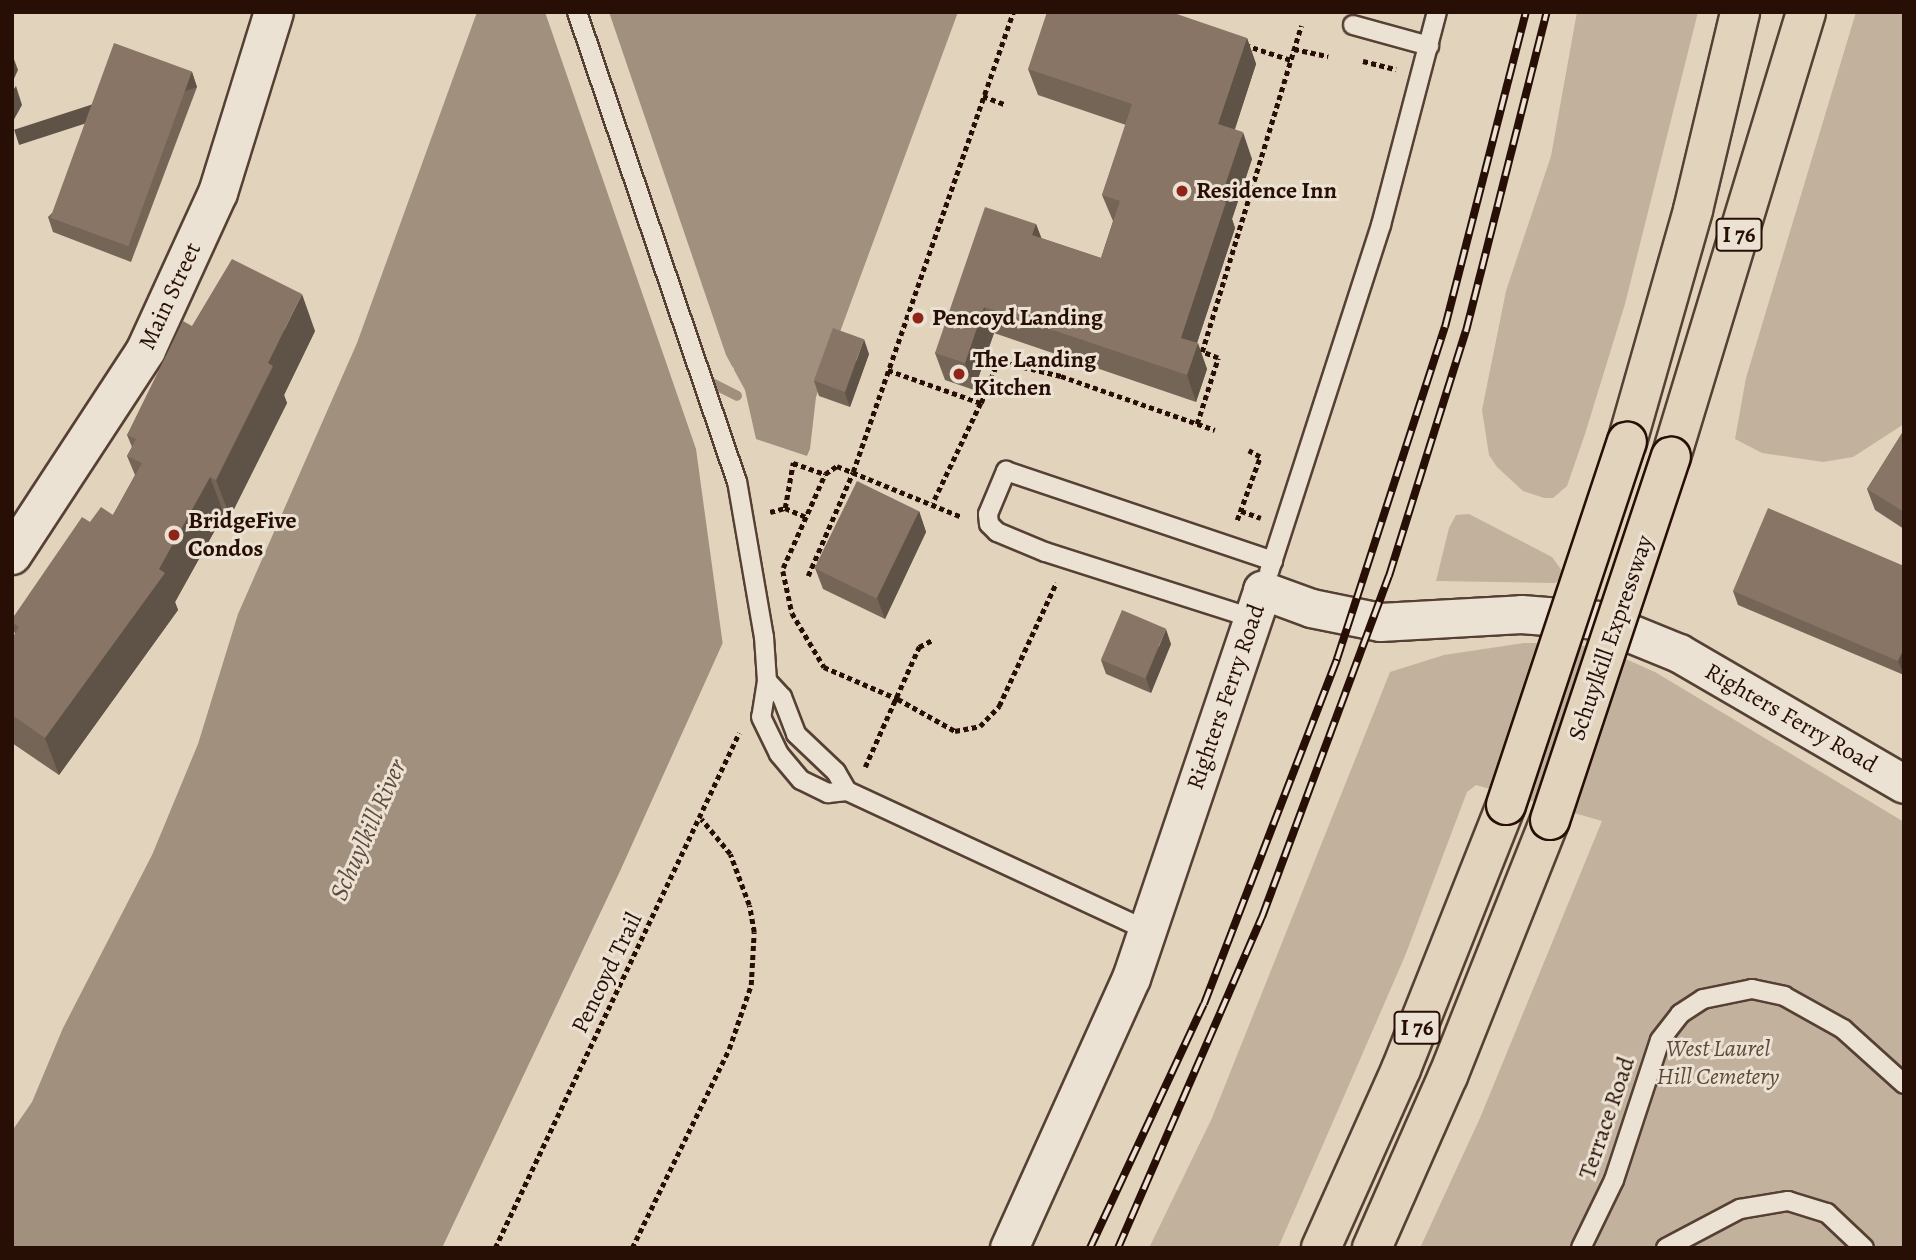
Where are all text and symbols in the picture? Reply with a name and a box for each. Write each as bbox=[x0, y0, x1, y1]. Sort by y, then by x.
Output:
place label: Residence Inn bbox=[1196, 177, 1337, 205]
marker: Residence Inn bbox=[1174, 183, 1190, 199]
road number: I 76 bbox=[1714, 216, 1764, 254]
street label: Main Street bbox=[133, 238, 207, 354]
place label: Pencoyd Landing bbox=[932, 304, 1103, 332]
marker: Pencoyd Landing bbox=[910, 310, 926, 326]
place label: The Landing Kitchen bbox=[973, 346, 1096, 402]
marker: The Landing Kitchen bbox=[951, 366, 967, 382]
place label: BridgeFive Condos bbox=[188, 507, 297, 563]
marker: BridgeFive Condos bbox=[166, 527, 182, 543]
street label: Schuylkill Expressway bbox=[1562, 532, 1660, 744]
street label: Righters Ferry Road bbox=[1181, 600, 1271, 794]
street label: Righters Ferry Road bbox=[1700, 657, 1882, 779]
water label: Schuylkill River bbox=[323, 755, 413, 905]
street label: Pencoyd Trail bbox=[565, 908, 649, 1038]
road number: I 76 bbox=[1392, 1009, 1442, 1048]
park label: West Laurel Hill Cemetery bbox=[1657, 1035, 1779, 1091]
street label: Terrace Road bbox=[1573, 1053, 1641, 1183]

